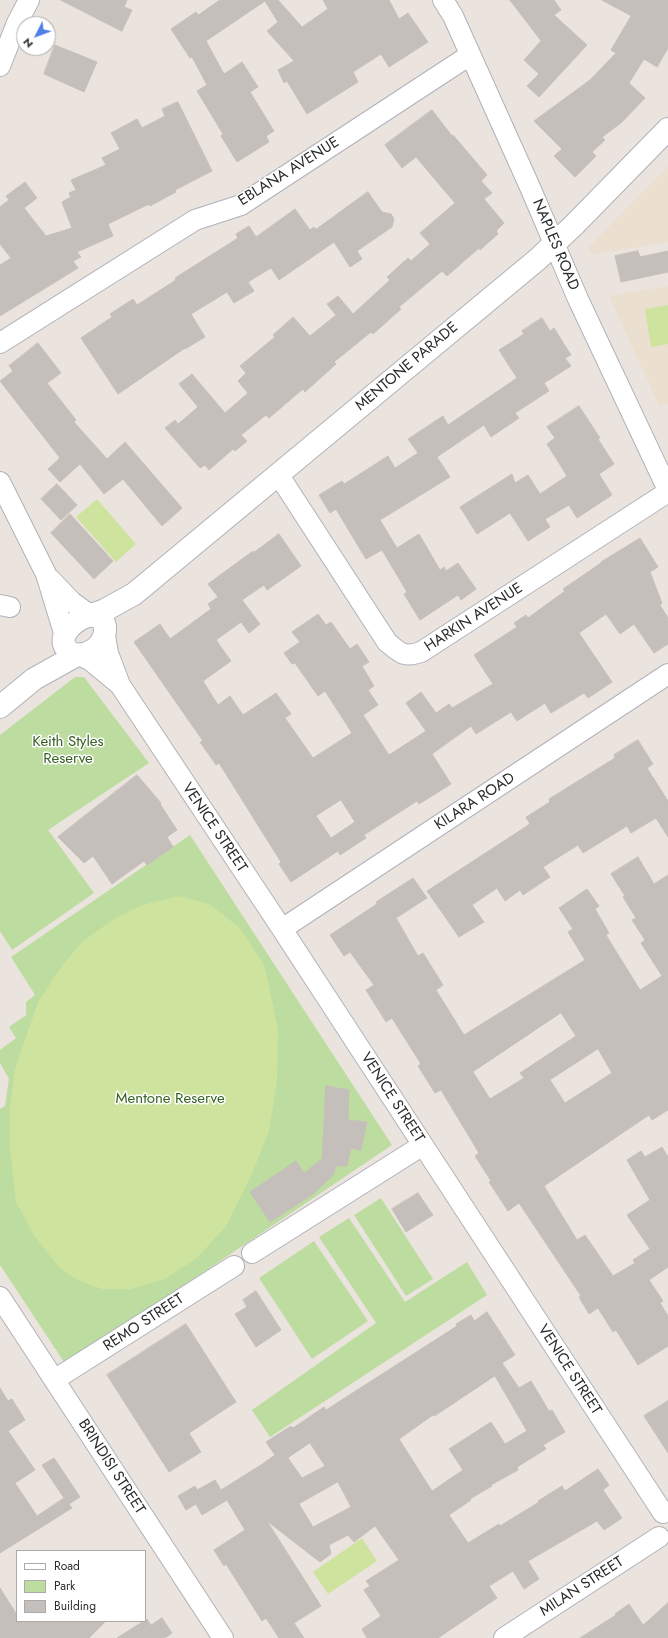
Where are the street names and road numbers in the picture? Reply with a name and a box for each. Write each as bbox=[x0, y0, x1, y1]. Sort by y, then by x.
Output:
street label: EBLANA AVENUE bbox=[235, 134, 343, 210]
street label: NAPLES ROAD bbox=[528, 197, 582, 293]
street label: MENTONE PARADE bbox=[352, 319, 462, 415]
street label: HARKIN AVENUE bbox=[422, 580, 526, 656]
street label: KILARA ROAD bbox=[432, 769, 518, 835]
street label: VENICE STREET bbox=[178, 780, 250, 876]
street label: VENICE STREET bbox=[356, 1050, 428, 1146]
street label: REMO STREET bbox=[100, 1290, 188, 1356]
street label: VENICE STREET bbox=[533, 1322, 605, 1418]
street label: BRINDISI STREET bbox=[74, 1416, 148, 1518]
street label: MILAN STREET bbox=[537, 1553, 627, 1621]

